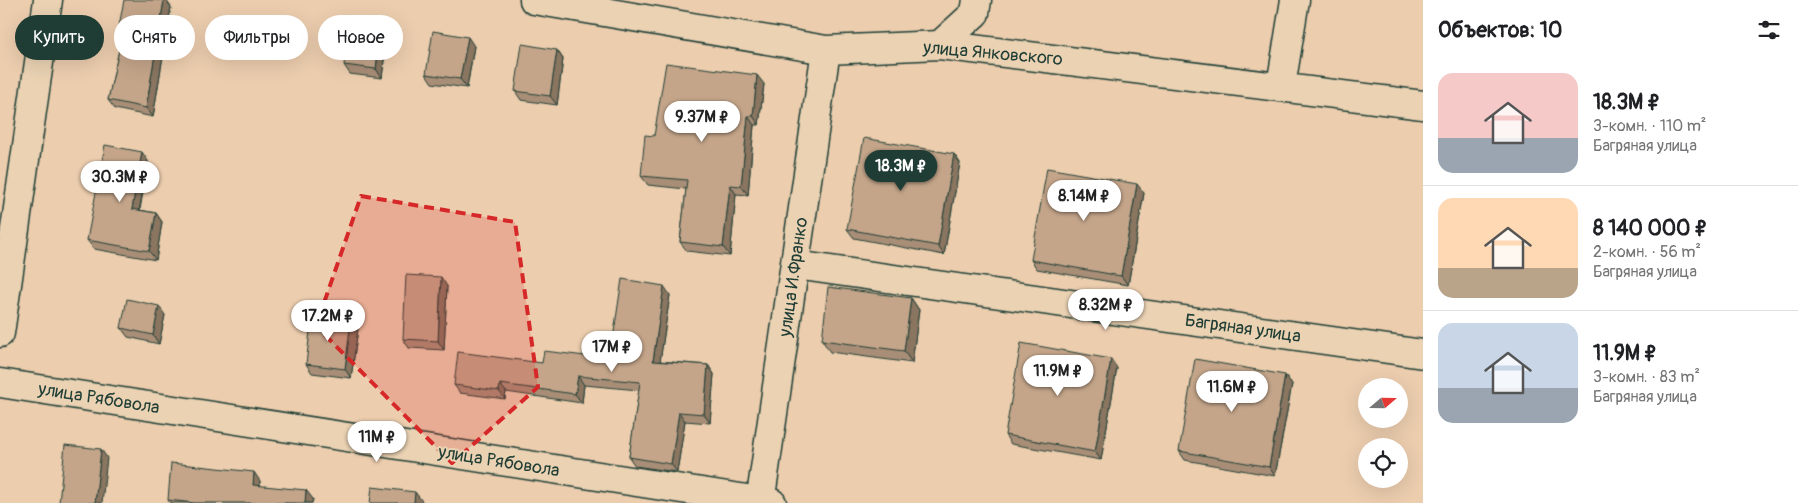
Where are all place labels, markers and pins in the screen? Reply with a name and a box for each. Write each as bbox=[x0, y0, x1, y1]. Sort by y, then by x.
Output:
pin: 9.37M ₽ bbox=[656, 100, 748, 143]
pin: 18.3M ₽ bbox=[855, 150, 947, 192]
pin: 30.3M ₽ bbox=[74, 160, 166, 203]
pin: 8.14M ₽ bbox=[1038, 180, 1130, 222]
pin: 8.32M ₽ bbox=[1060, 288, 1152, 331]
pin: 17.2M ₽ bbox=[282, 300, 374, 342]
pin: 17M ₽ bbox=[577, 330, 647, 373]
pin: 11.9M ₽ bbox=[1012, 354, 1104, 397]
pin: 11.6M ₽ bbox=[1186, 370, 1278, 413]
pin: 11M ₽ bbox=[342, 420, 412, 463]

